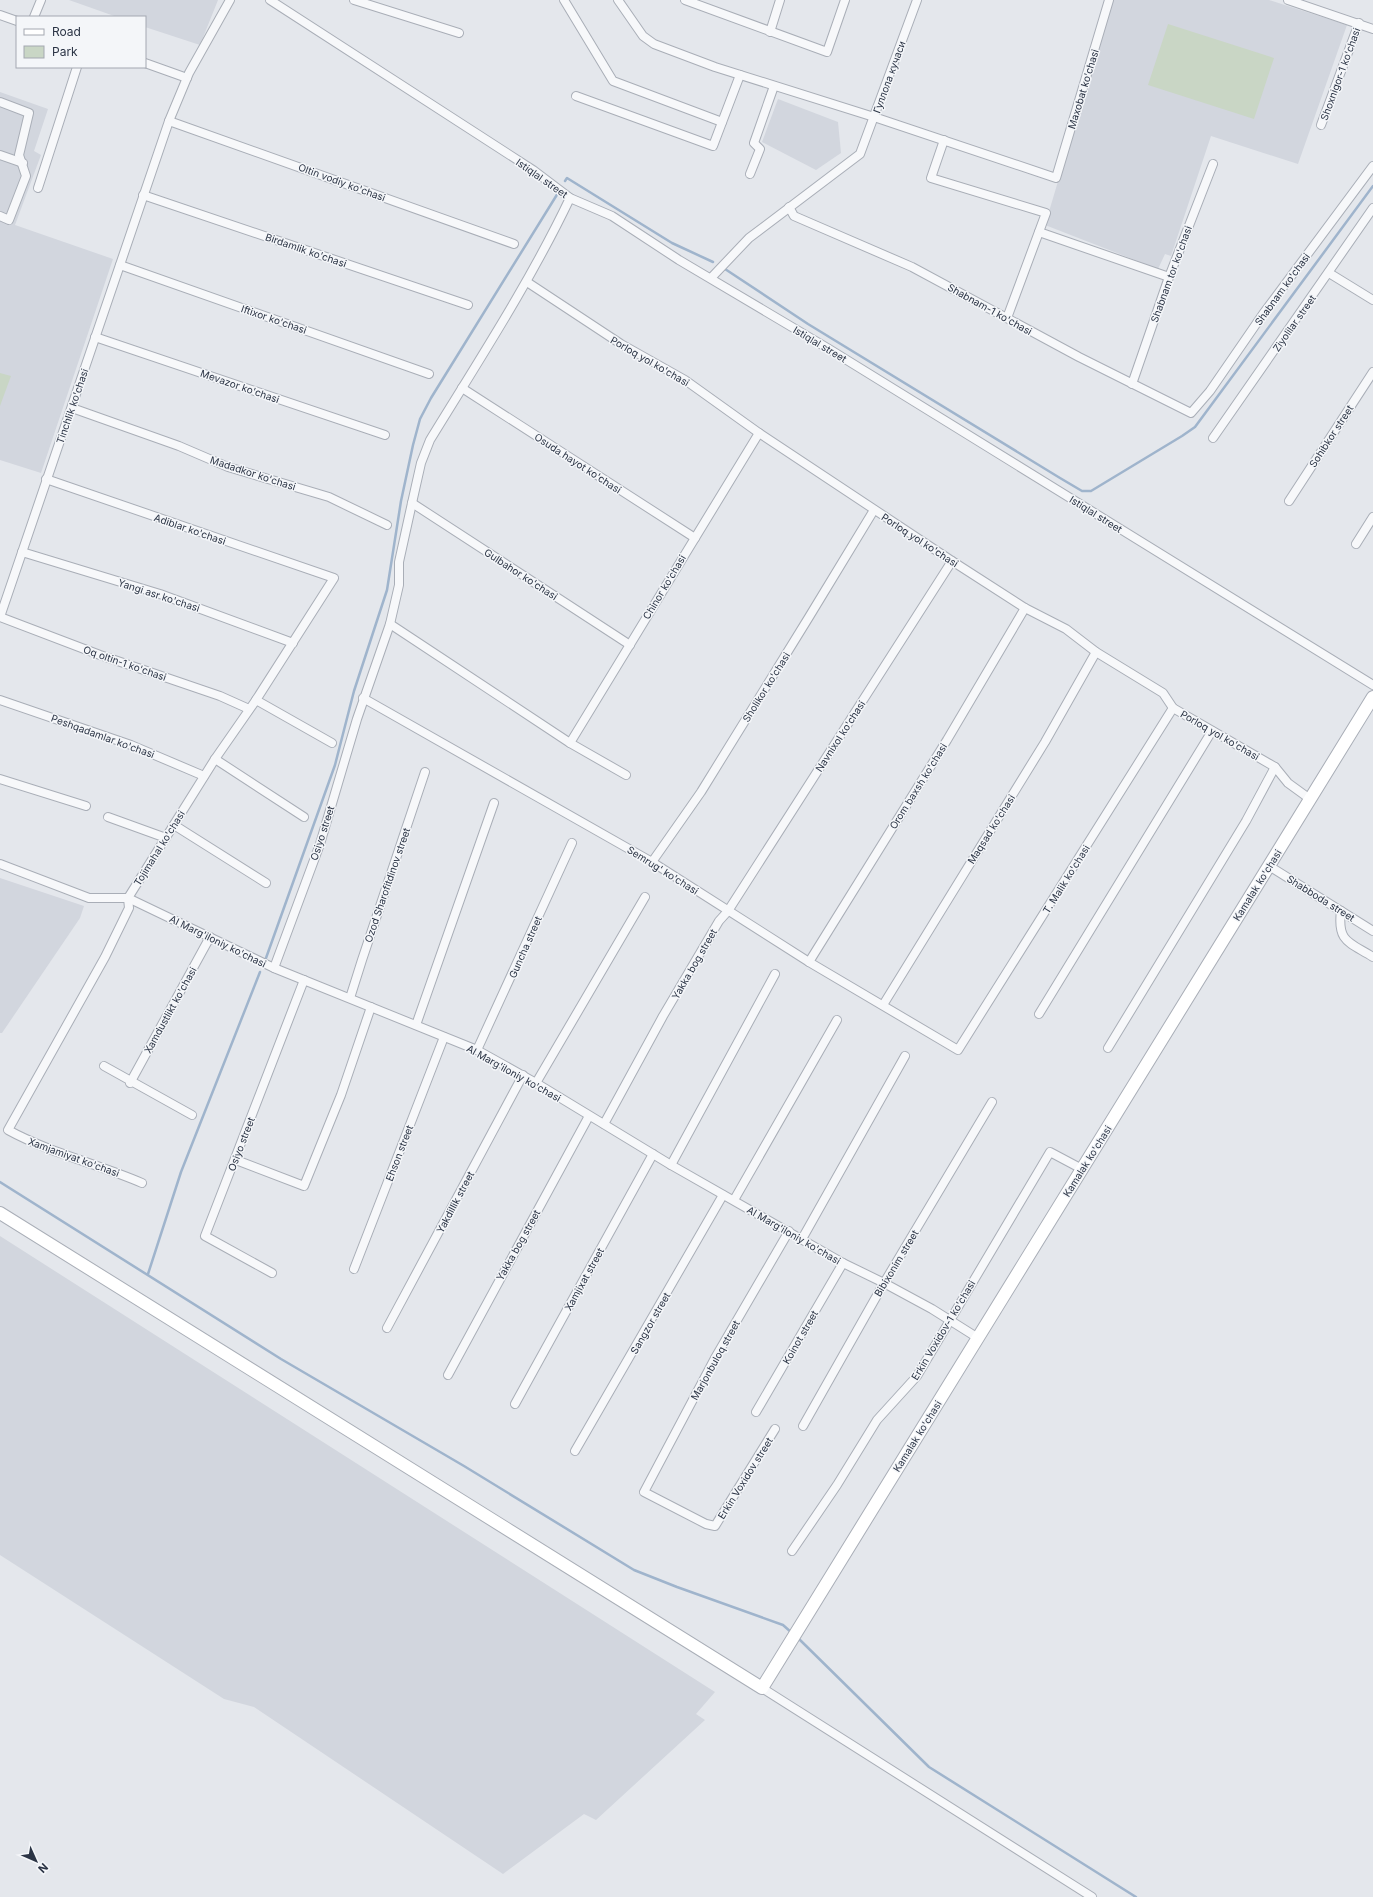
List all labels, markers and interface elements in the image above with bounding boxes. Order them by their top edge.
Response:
legend [16,16,146,68]
text: Road [52,24,81,39]
street label: Shoxnigor-1 ko'chasi [1318,26,1362,122]
street label: Гуллола кучаси [870,39,908,115]
text: Park [52,44,78,59]
street label: Maxobat ko'chasi [1065,48,1101,130]
street label: Istiqlal street [514,156,571,201]
street label: Oltin vodiy ko'chasi [297,161,387,203]
street label: Shabnam tor ko'chasi [1148,224,1194,324]
street label: Birdamlik ko'chasi [264,230,348,270]
street label: Shabnam ko'chasi [1252,251,1312,327]
street label: Shabnam-1 ko'chasi [946,281,1034,337]
street label: Ziyolilar street [1270,292,1318,354]
street label: Iftixor ko'chasi [240,302,308,336]
street label: Istiqlal street [791,323,849,365]
street label: Porloq yol ko'chasi [608,334,692,388]
street label: Tinchlik ko'chasi [54,367,90,445]
street label: Mevazor ko'chasi [199,367,281,405]
street label: Sohibkor street [1306,402,1356,469]
street label: Osuda hayot ko'chasi [532,430,624,496]
street label: Madadkor ko'chasi [209,454,297,492]
street label: Istiqlal street [1067,493,1125,535]
street label: Adiblar ko'chasi [153,511,227,547]
street label: Porloq yol ko'chasi [879,511,961,569]
street label: Gulbahor ko'chasi [482,546,560,602]
street label: Chinor ko'chasi [640,553,688,621]
street label: Yangi asr ko'chasi [117,576,201,614]
street label: Oq oltin-1 ko'chasi [82,643,168,683]
street label: Sholikor ko'chasi [740,650,792,724]
street label: Navnixol ko'chasi [813,698,867,774]
street label: Porloq yol ko'chasi [1178,708,1262,762]
street label: Peshqadamlar ko'chasi [50,712,156,760]
street label: Orom baxsh ko'chasi [887,741,949,831]
street label: Maqsad ko'chasi [965,792,1017,866]
street label: Osiyo street [308,804,337,862]
street label: Tojimahal ko'chasi [131,808,187,888]
street label: Ozod Sharofitdinov street [362,825,413,944]
street label: Semrug' ko'chasi [625,843,701,897]
street label: T. Malik ko'chasi [1040,843,1092,915]
street label: Kamalak ko'chasi [1230,847,1284,923]
street label: Shabboda street [1285,872,1358,924]
street label: Al Marg'iloniy ko'chasi [168,912,268,970]
street label: Guncha street [506,914,544,980]
street label: Yakka bog street [669,926,719,1001]
street label: Xamdustlikt ko'chasi [141,965,199,1055]
street label: Al Marg'iloniy ko'chasi [465,1042,563,1104]
street label: Osiyo street [225,1115,257,1173]
street label: Ehson street [383,1123,415,1183]
street label: Kamalak ko'chasi [1060,1123,1114,1199]
street label: Xamjamiyat ko'chasi [27,1135,121,1179]
street label: Yakdillik street [434,1168,477,1235]
street label: Al Marg'iloniy ko'chasi [745,1203,843,1267]
street label: Yakka bog street [494,1207,543,1283]
street label: Bibixonim street [871,1227,921,1299]
street label: Xamjixat street [562,1245,606,1312]
street label: Erkin Voxidov-1 ko'chasi [908,1278,978,1382]
street label: Sangzor street [628,1289,673,1356]
street label: Koinot street [780,1307,821,1366]
street label: Marjonbuloq street [688,1317,742,1402]
street label: Kamalak ko'chasi [890,1398,944,1474]
street label: Erkin Voxidov street [715,1434,775,1521]
north arrow [16,1841,56,1881]
text: N [35,1860,51,1876]

